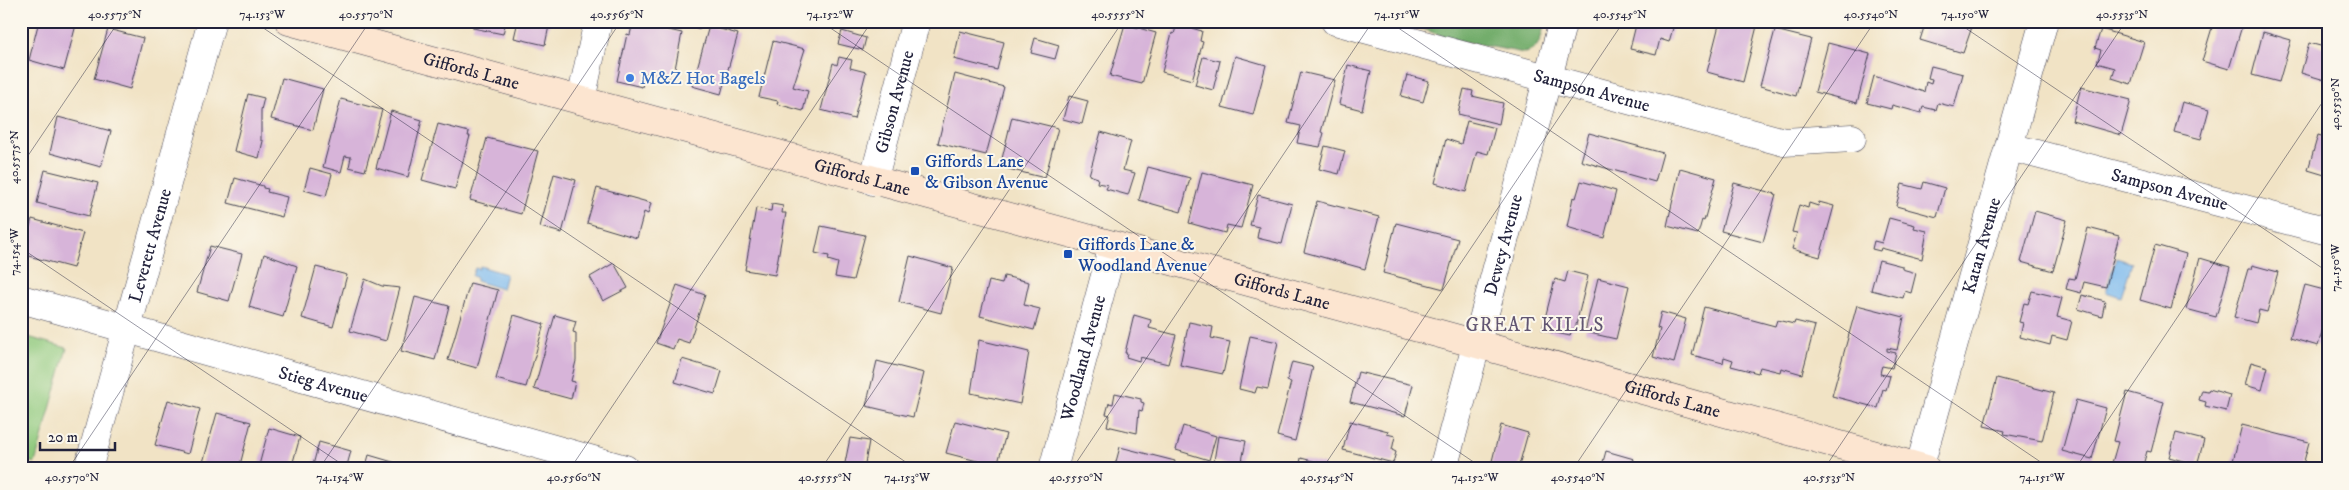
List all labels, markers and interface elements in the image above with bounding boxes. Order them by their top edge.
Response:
text: 40.5575°N [88,7,142,22]
text: 74.153°W [239,7,286,22]
text: 40.5570°N [339,7,393,22]
text: 40.5565°N [590,7,644,22]
text: 74.152°W [806,7,855,22]
text: 40.5555°N [1091,7,1145,22]
text: 74.151°W [1374,7,1421,22]
text: 40.5545°N [1593,7,1647,22]
text: 40.5540°N [1844,7,1898,22]
text: 74.150°W [1941,7,1990,22]
text: 40.5535°N [2096,7,2148,22]
street label: Giffords Lane [421,48,522,95]
street label: Gibson Avenue [871,48,920,156]
street label: Sampson Avenue [1531,65,1652,117]
place label: M&Z Hot Bagels [640,68,766,90]
marker: M&Z Hot Bagels [624,72,636,84]
text: 40.5530°N [2328,78,2343,130]
text: 40.5575°N [7,130,22,184]
place label: Giffords Lane & Gibson Avenue [925,151,1048,194]
street label: Giffords Lane [811,154,913,201]
street label: Sampson Avenue [2109,164,2230,216]
marker: Giffords Lane & Gibson Avenue [909,165,921,177]
street label: Leverett Avenue [125,186,177,305]
street label: Dewey Avenue [1480,192,1528,298]
street label: Katan Avenue [1958,195,2006,296]
text: 74.154°W [7,227,22,276]
place label: Giffords Lane & Woodland Avenue [1077,234,1207,277]
text: 74.150°W [2328,243,2343,292]
marker: Giffords Lane & Woodland Avenue [1062,248,1074,260]
street label: Giffords Lane [1231,268,1332,316]
street label: Woodland Avenue [1056,293,1111,424]
district label: GREAT KILLS [1466,314,1604,337]
street label: Stieg Avenue [276,362,370,408]
street label: Giffords Lane [1622,376,1723,423]
scale bar [40,420,115,452]
text: 20 m [48,428,78,447]
text: 40.5570°N [45,470,99,485]
text: 74.154°W [316,470,365,485]
text: 40.5560°N [547,470,601,485]
text: 40.5555°N [798,470,852,485]
text: 74.153°W [884,470,931,485]
text: 40.5550°N [1049,470,1103,485]
text: 40.5545°N [1300,470,1354,485]
text: 74.152°W [1451,470,1500,485]
text: 40.5540°N [1551,470,1605,485]
text: 40.5535°N [1803,470,1855,485]
text: 74.151°W [2019,470,2066,485]

